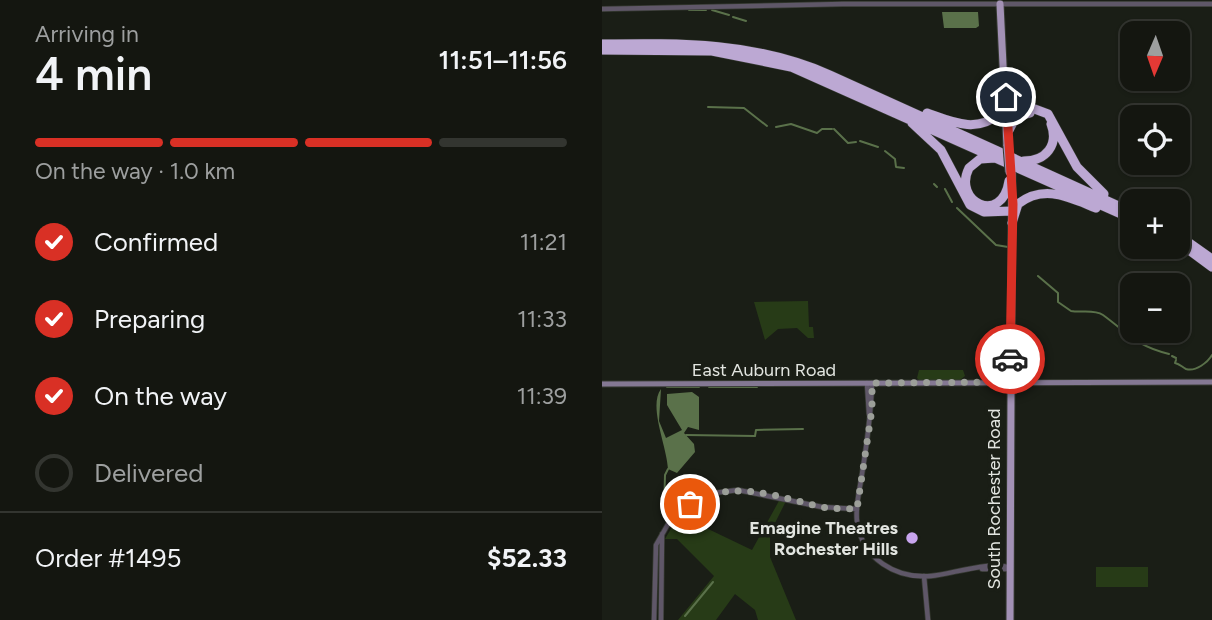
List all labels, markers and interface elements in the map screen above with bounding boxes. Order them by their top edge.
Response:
text: Arriving in [35,20,139,48]
north arrow [1120,21,1190,91]
map controls [1120,21,1190,343]
text: 11:51–11:56 [439,44,567,76]
text: 4 min [35,46,152,102]
pin [976,67,1036,127]
icon: home [987,78,1025,116]
button: locate [1120,105,1190,175]
text: On the way · 1.0 km [35,157,235,185]
button: + [1120,189,1190,259]
icon: check [35,223,73,261]
text: Confirmed [94,226,218,258]
text: 11:21 [520,228,567,256]
button: − [1120,273,1190,343]
icon: check [35,300,73,338]
text: Preparing [94,303,205,335]
text: 11:33 [517,305,567,333]
courier [975,324,1045,394]
icon: car [991,340,1029,378]
street label: East Auburn Road [692,359,836,381]
icon: check [35,377,73,415]
text: On the way [94,380,227,412]
text: 11:39 [517,382,567,410]
street label: South Rochester Road [983,408,1005,590]
text: Delivered [94,457,203,489]
pin [660,474,720,534]
icon: bag [671,485,709,523]
place label: Emagine Theatres Rochester Hills [749,517,899,560]
marker: Emagine Theatres Rochester Hills [904,530,920,546]
text: Order #1495 [35,542,182,574]
text: $52.33 [487,542,567,574]

